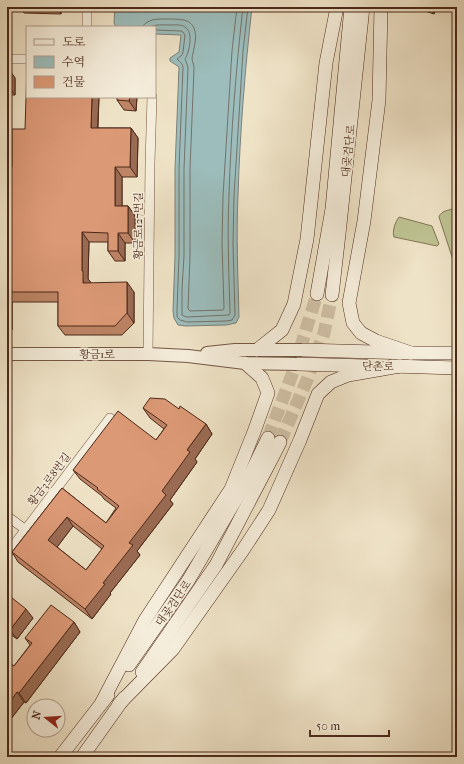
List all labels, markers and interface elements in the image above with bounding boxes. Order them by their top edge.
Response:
legend [26,26,156,98]
text: 도로 [62,35,86,49]
text: 수역 [62,55,85,69]
text: 건물 [62,75,86,89]
street label: 대곶검단로 [339,124,358,178]
street label: 황금로127번길 [132,192,145,260]
street label: 황금1로 [79,348,115,361]
street label: 단촌로 [362,360,394,373]
street label: 황금3로8번길 [25,450,74,508]
street label: 대곶검단로 [153,577,194,629]
north arrow [26,698,66,738]
text: N [29,709,45,721]
scale bar [310,712,389,738]
text: 50 m [316,719,340,733]

